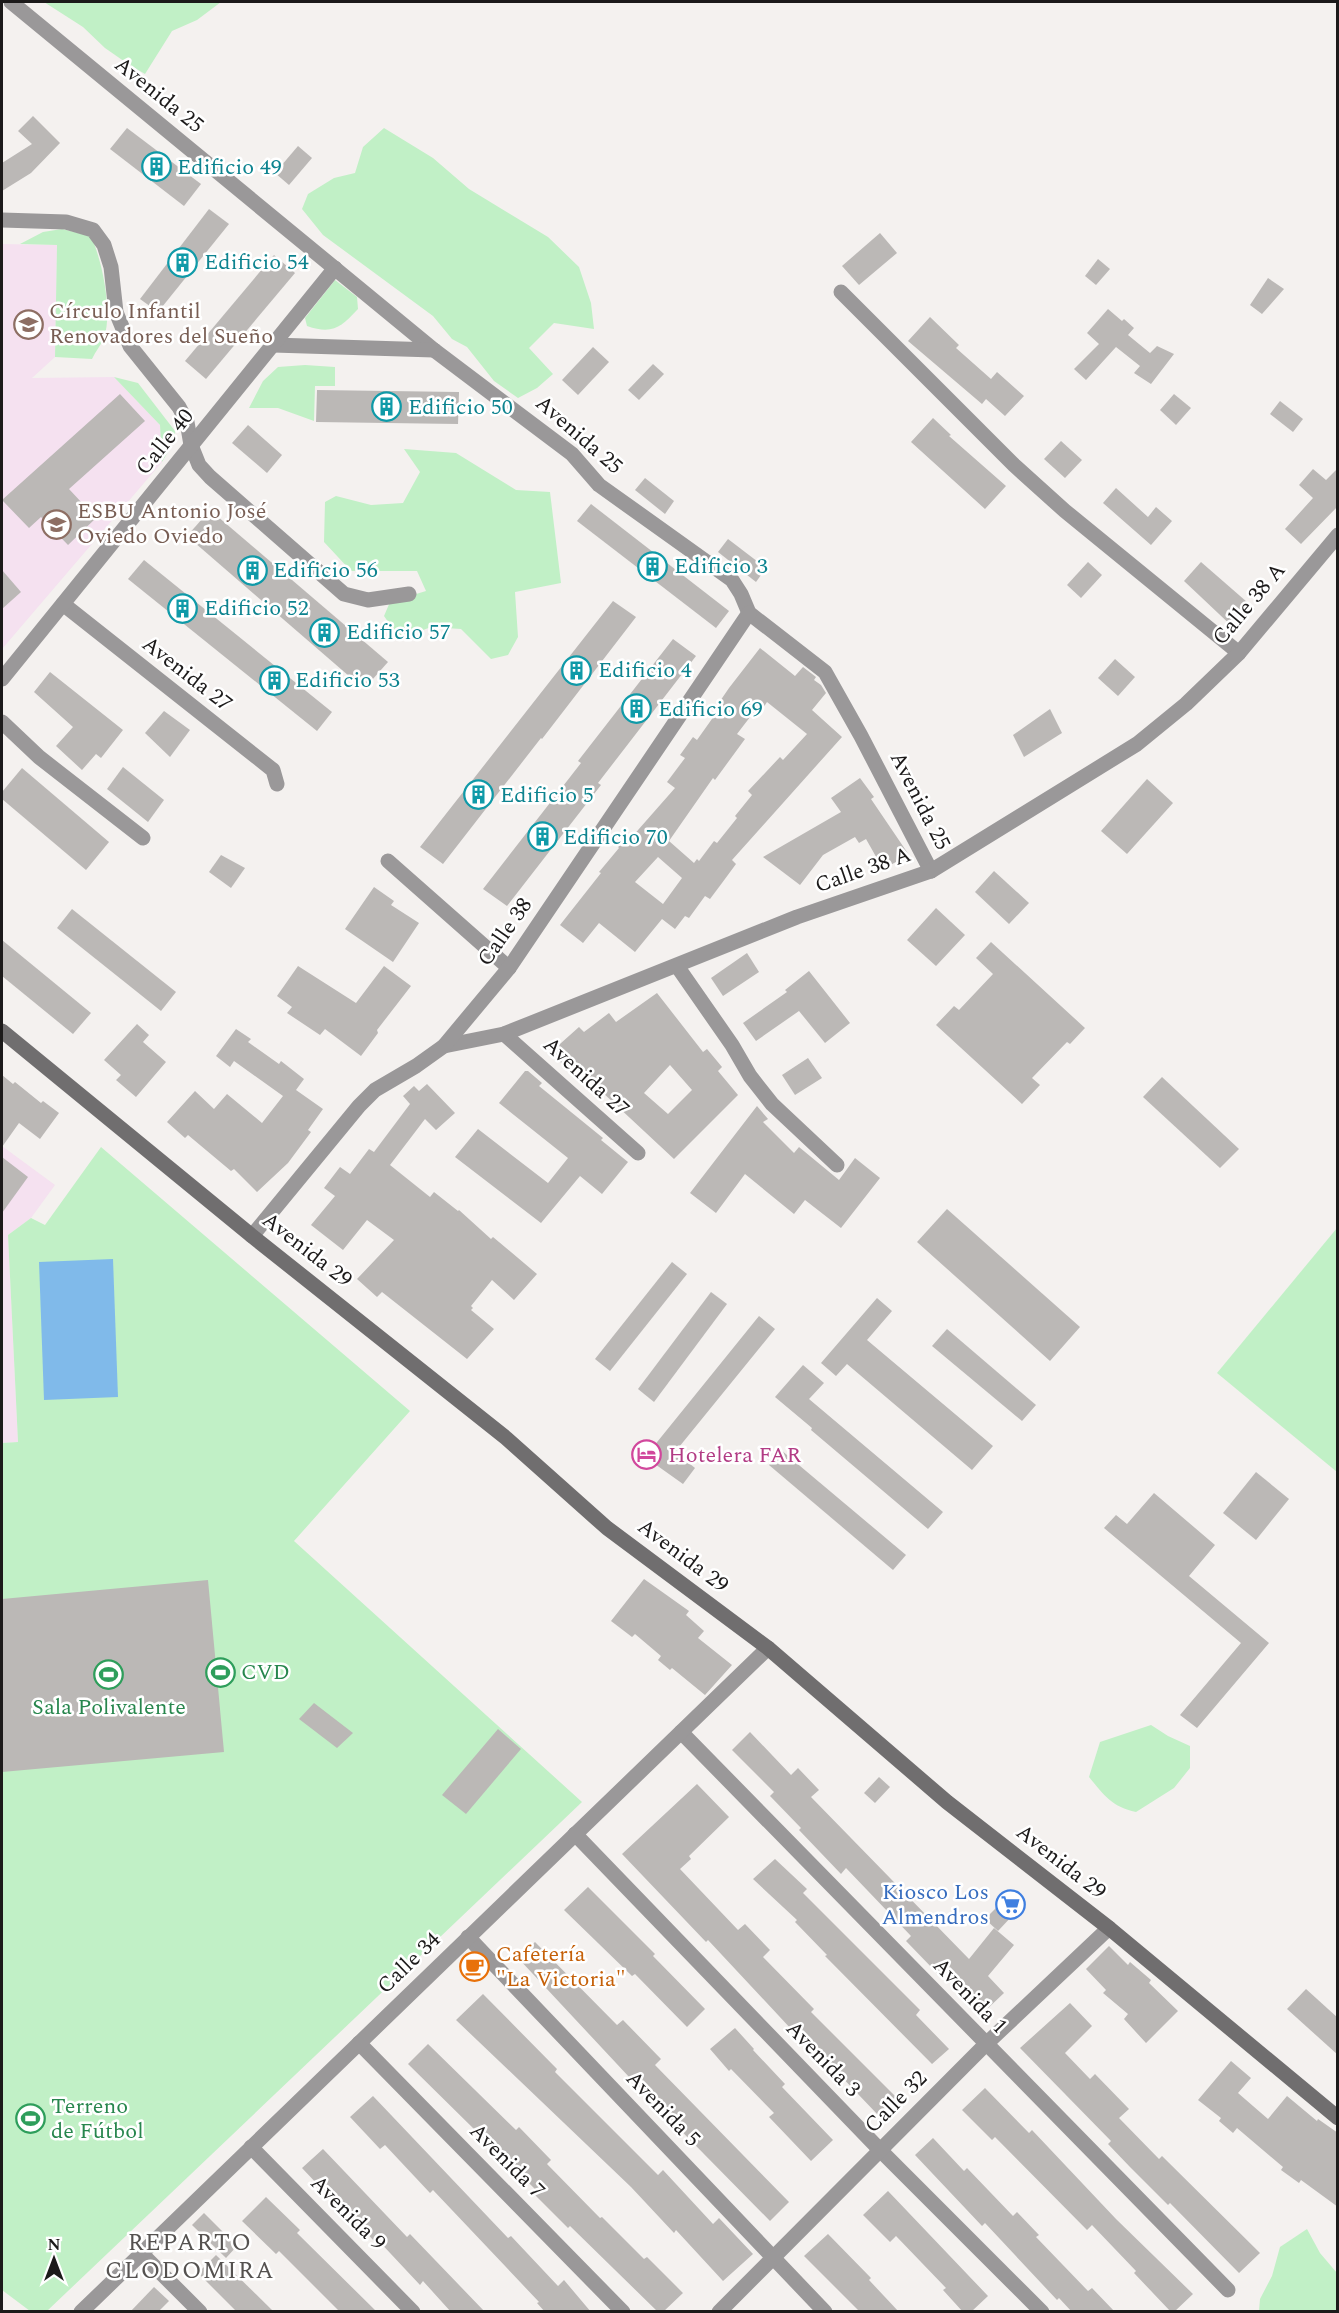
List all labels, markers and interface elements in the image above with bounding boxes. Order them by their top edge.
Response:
street label: Avenida 25 [107,49,211,141]
building icon: Edificio 49 [140,151,172,183]
place label: Edificio 49 [177,151,282,184]
building icon: Edificio 54 [167,246,199,278]
place label: Edificio 54 [204,246,309,279]
place label: Círculo Infantil Renovadores del Sueño [49,295,273,353]
school or university icon: Círculo Infantil Renovadores del Sueño [12,308,44,340]
street label: Avenida 25 [528,387,630,483]
building icon: Edificio 50 [371,391,403,423]
place label: Edificio 50 [408,391,513,424]
street label: Calle 40 [128,401,202,483]
place label: ESBU Antonio José Oviedo Oviedo [77,495,266,553]
school or university icon: ESBU Antonio José Oviedo Oviedo [40,508,72,540]
building icon: Edificio 3 [637,550,669,582]
place label: Edificio 3 [674,550,768,583]
building icon: Edificio 56 [236,554,268,586]
place label: Edificio 56 [273,554,378,587]
street label: Calle 38 A [1204,555,1294,653]
building icon: Edificio 52 [167,592,199,624]
place label: Edificio 52 [204,592,309,625]
building icon: Edificio 57 [309,616,341,648]
place label: Edificio 57 [346,616,451,649]
street label: Avenida 27 [135,628,239,720]
building icon: Edificio 4 [561,654,593,686]
place label: Edificio 4 [598,654,692,687]
building icon: Edificio 53 [258,664,290,696]
place label: Edificio 53 [295,664,400,697]
building icon: Edificio 69 [621,693,653,725]
place label: Edificio 69 [658,693,763,726]
street label: Avenida 25 [881,746,959,856]
building icon: Edificio 5 [463,779,495,811]
place label: Edificio 5 [500,779,594,812]
building icon: Edificio 70 [526,821,558,853]
place label: Edificio 70 [563,821,668,854]
street label: Calle 38 A [810,838,916,902]
street label: Calle 38 [469,891,541,973]
street label: Avenida 27 [535,1029,637,1125]
street label: Avenida 29 [255,1204,359,1296]
hotel icon: Hotelera FAR [631,1439,663,1471]
place label: Hotelera FAR [668,1439,801,1472]
street label: Avenida 29 [630,1511,736,1601]
sports icon: CVD [204,1656,236,1688]
place label: CVD [241,1656,290,1689]
sports icon: Sala Polivalente [93,1659,125,1691]
place label: Sala Polivalente [32,1691,186,1724]
street label: Avenida 29 [1009,1816,1113,1908]
place label: Kiosco Los Almendros [881,1876,989,1934]
supermarket icon: Kiosco Los Almendros [994,1889,1026,1921]
street label: Calle 34 [370,1924,448,2002]
place label: Cafetería "La Victoria" [496,1938,626,1996]
street label: Avenida 1 [925,1950,1015,2042]
cafe icon: Cafetería "La Victoria" [459,1951,491,1983]
street label: Avenida 3 [778,2013,868,2105]
street label: Avenida 5 [618,2063,708,2155]
street label: Calle 32 [857,2063,935,2141]
place label: Terreno de Fútbol [51,2090,144,2148]
sports icon: Terreno de Fútbol [14,2103,46,2135]
street label: Avenida 7 [461,2115,553,2207]
street label: Avenida 9 [302,2167,394,2259]
district label: REPARTO CLODOMIRA [105,2225,275,2289]
north arrow [24,2229,84,2289]
text: N [47,2233,61,2257]

